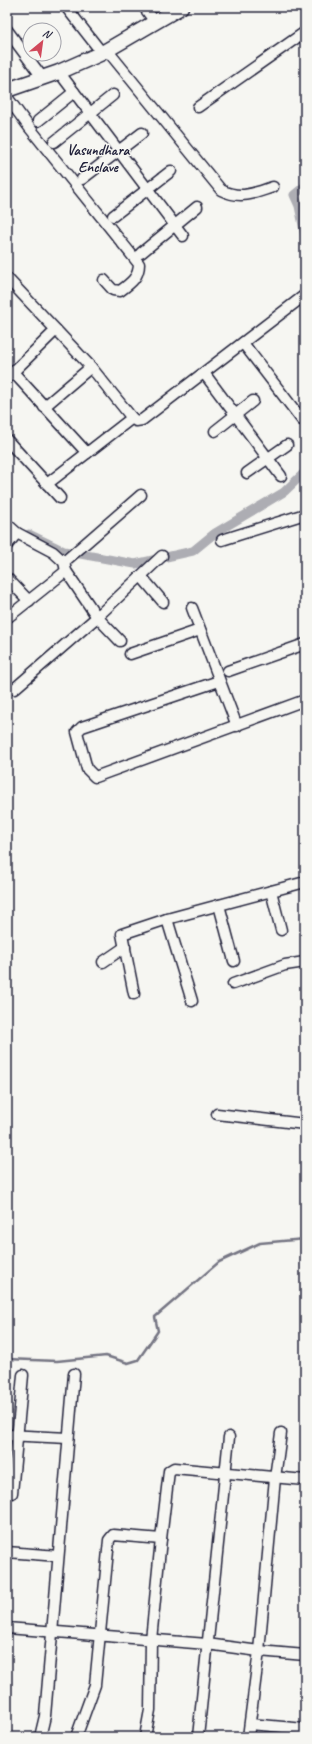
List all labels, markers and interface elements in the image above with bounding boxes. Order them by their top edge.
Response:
north arrow [22,22,62,62]
text: N [40,25,55,42]
district label: Vasundhara Enclave [67,141,131,177]

